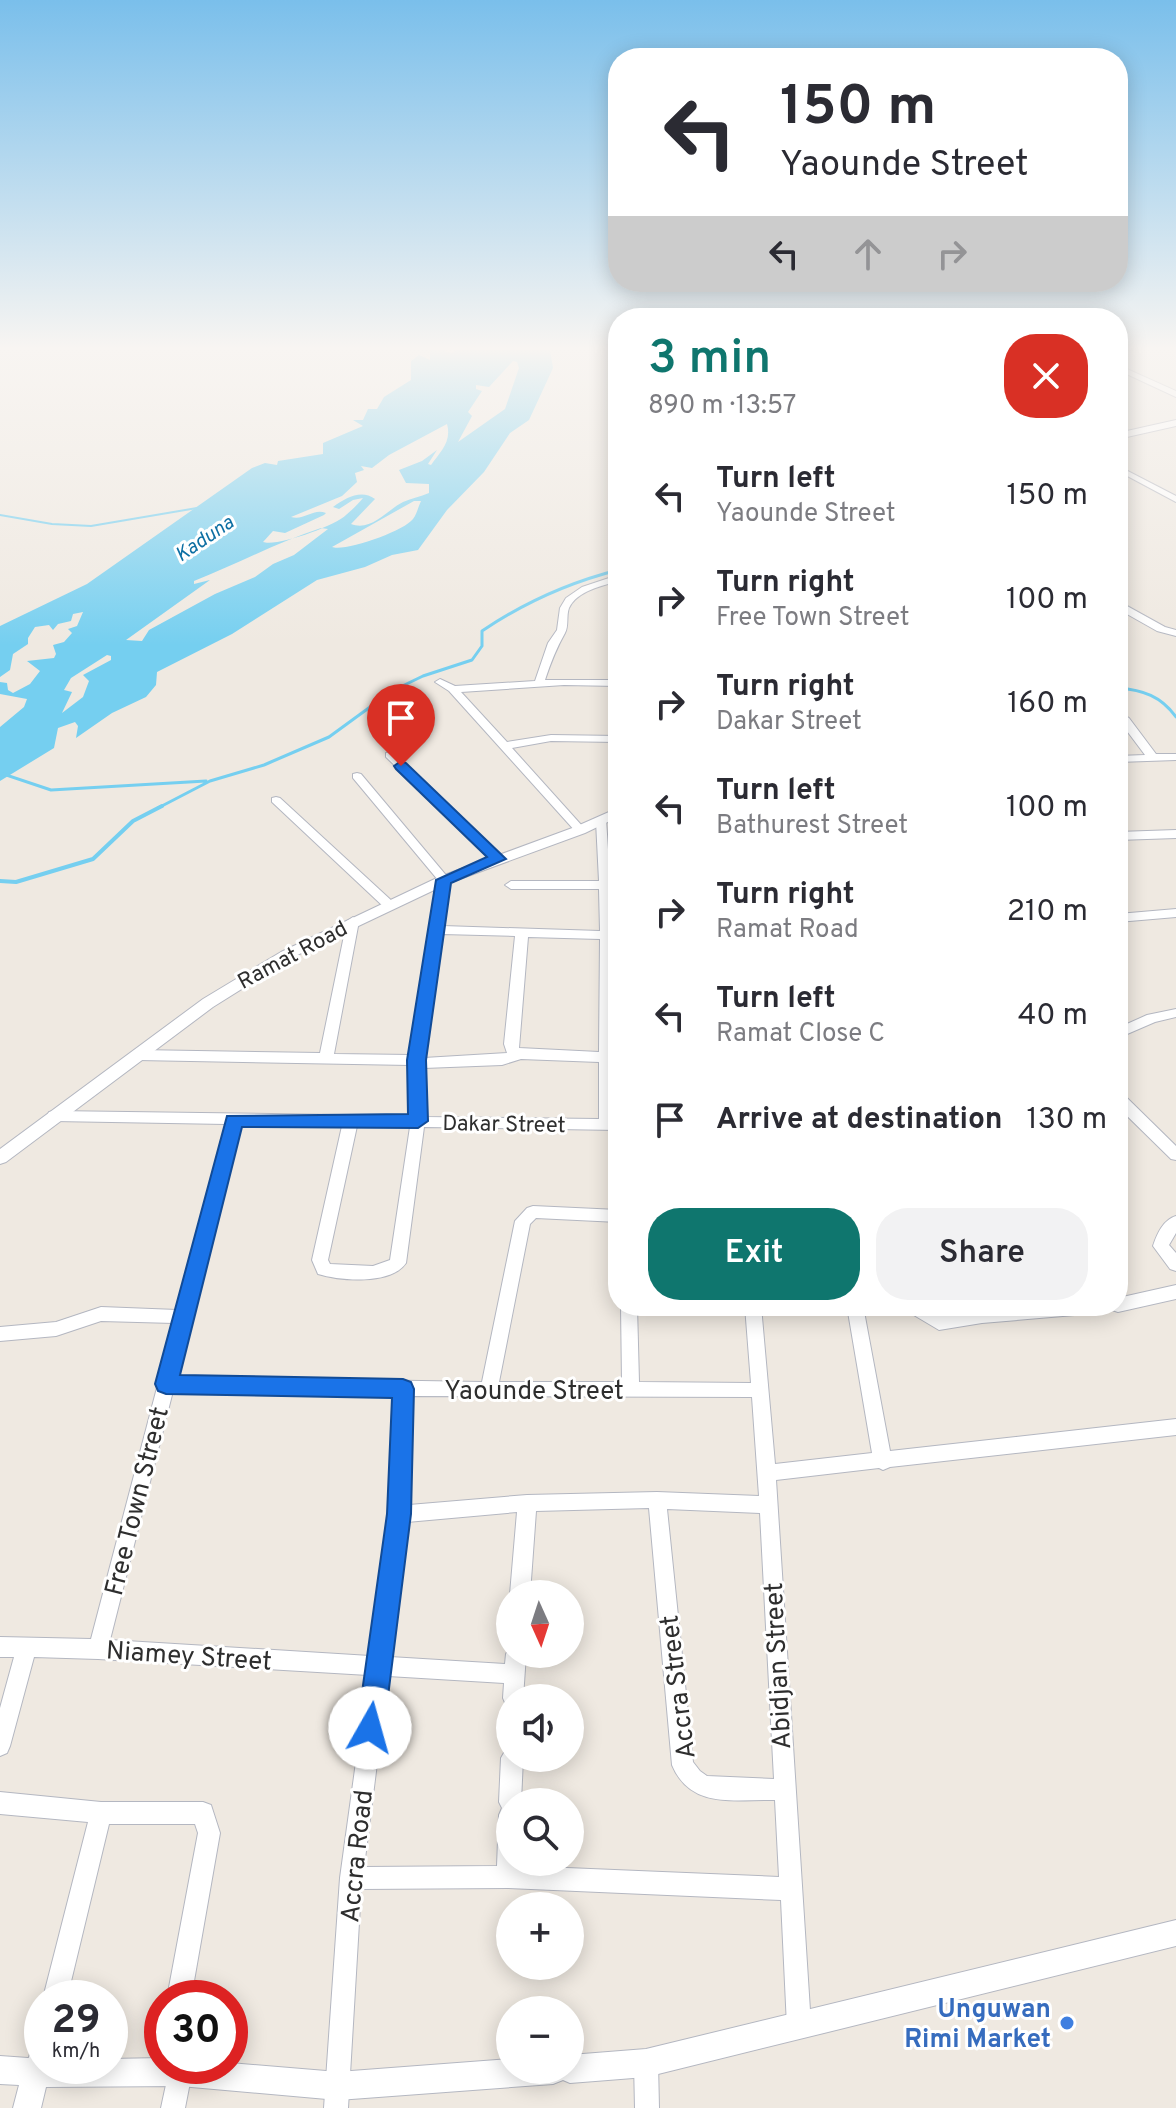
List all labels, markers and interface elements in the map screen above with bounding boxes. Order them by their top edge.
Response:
text: 150 m [780,74,936,144]
icon: left [648,80,752,184]
text: Yaounde Street [780,143,1029,189]
icon: left [762,232,806,276]
icon: ahead [846,232,890,276]
icon: right [930,232,974,276]
text: 3 min [648,330,771,390]
button: close [1004,334,1088,418]
text: 890 m · 13:57 [648,390,796,423]
text: Turn left [716,461,836,498]
icon: left [648,474,692,518]
text: 150 m [1007,478,1088,515]
text: Yaounde Street [716,498,896,531]
water label: Kaduna [171,510,240,569]
text: Turn right [716,565,854,602]
icon: right [648,578,692,622]
text: 100 m [1006,582,1088,619]
text: Free Town Street [716,602,910,635]
text: Turn right [716,669,854,706]
icon: right [648,682,692,726]
pin [367,684,435,766]
text: 160 m [1007,686,1088,723]
icon: arrive [379,696,423,740]
text: Dakar Street [716,706,862,739]
text: Turn left [716,773,836,810]
icon: left [648,786,692,830]
text: 100 m [1006,790,1088,827]
text: Bathurest Street [716,810,908,843]
text: Turn right [716,877,854,914]
icon: right [648,890,692,934]
text: 210 m [1007,894,1088,931]
text: Ramat Road [716,914,859,947]
street label: Ramat Road [234,916,353,996]
text: Turn left [716,981,836,1018]
icon: left [648,994,692,1038]
text: 40 m [1018,998,1088,1035]
text: Ramat Close C [716,1018,885,1051]
icon: arrive [648,1098,692,1142]
text: Arrive at destination [716,1102,1002,1139]
text: 130 m [1026,1102,1107,1139]
street label: Dakar Street [442,1111,566,1140]
button: Exit [648,1208,860,1300]
button: Share [876,1208,1088,1300]
street label: Yaounde Street [444,1376,624,1409]
street label: Free Town Street [99,1404,178,1600]
north arrow [496,1580,584,1668]
map controls [496,1580,584,2084]
street label: Abidjan Street [759,1582,800,1750]
street label: Accra Street [654,1613,705,1760]
street label: Niamey Street [105,1635,273,1680]
button: sound [496,1684,584,1772]
position arrow [328,1686,412,1770]
street label: Accra Road [335,1788,382,1924]
button: search [496,1788,584,1876]
button: + [496,1892,584,1980]
speed limit sign: 30 [144,1980,248,2084]
place label: Unguwan Rimi Market [904,1994,1051,2057]
button: − [496,1996,584,2084]
text: 29 [51,1997,101,2047]
marker: Unguwan Rimi Market [1058,2014,1076,2032]
text: km/h [52,2039,100,2065]

